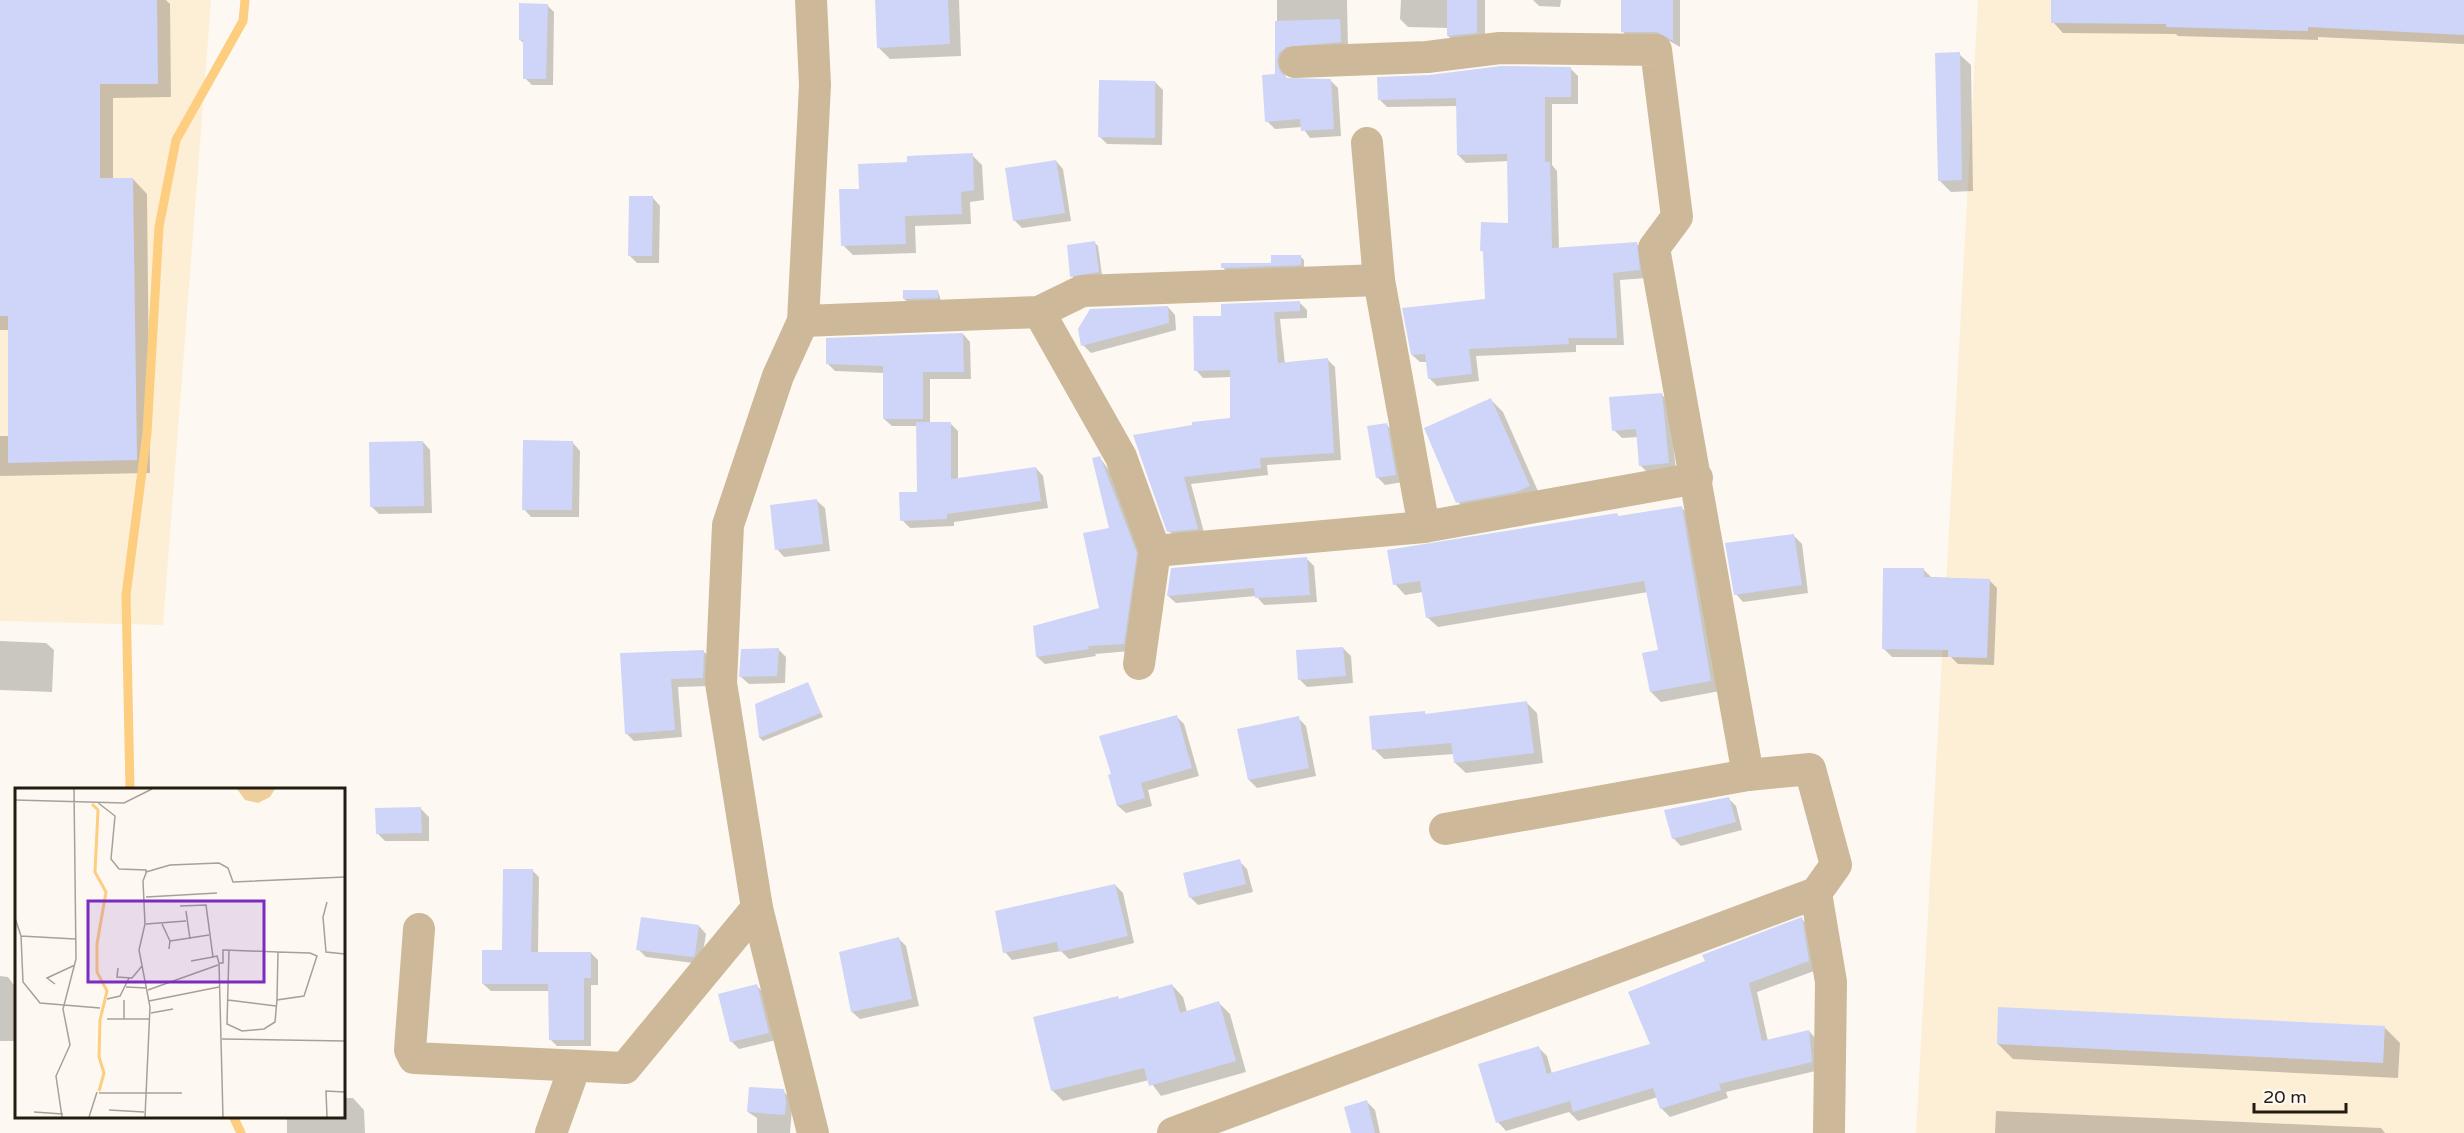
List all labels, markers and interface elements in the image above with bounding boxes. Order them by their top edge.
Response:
inset map [15,788,345,1118]
scale bar [2254,1076,2346,1114]
text: 20 m [2263,1086,2307,1108]

